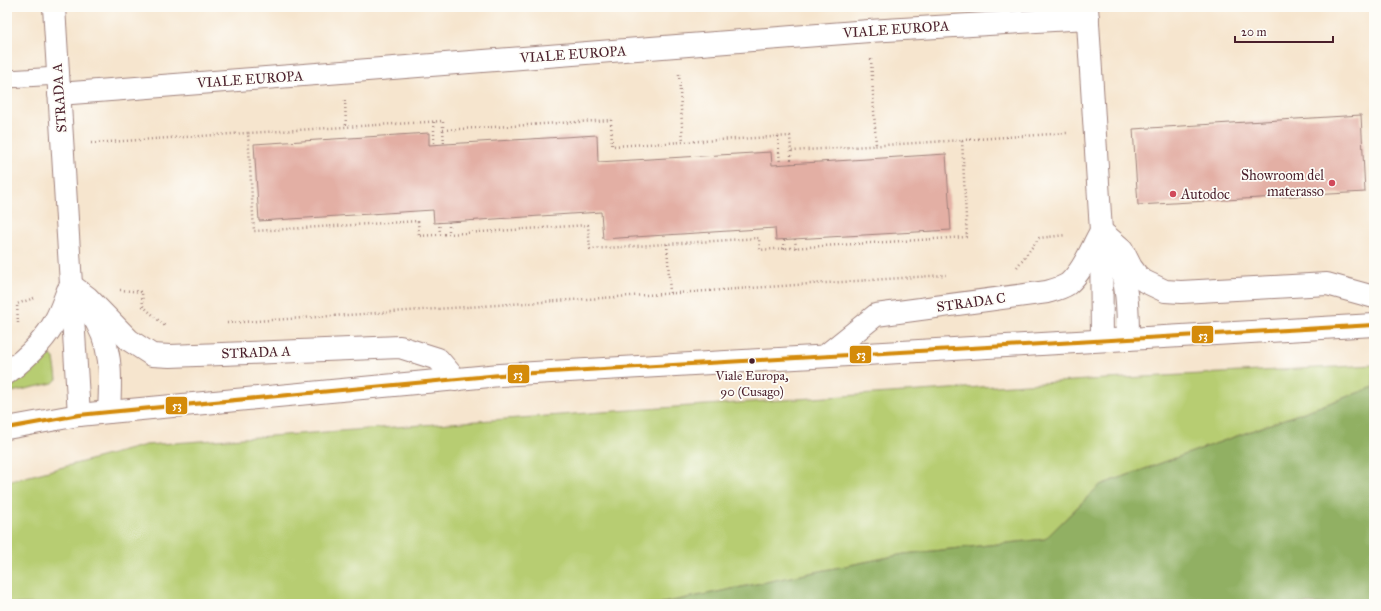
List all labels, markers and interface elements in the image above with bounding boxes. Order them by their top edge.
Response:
street label: VIALE EUROPA [841,17,950,42]
scale bar [1235,18,1333,44]
text: 20 m [1241,25,1267,39]
street label: VIALE EUROPA [518,42,627,67]
street label: STRADA A [49,62,70,133]
street label: VIALE EUROPA [195,67,304,92]
place label: Showroom del materasso [1241,167,1324,200]
marker: Showroom del materasso [1327,178,1337,188]
place label: Autodoc [1180,186,1230,203]
marker: Autodoc [1168,189,1178,199]
street label: STRADA C [935,289,1007,316]
line badge: 53 [1191,325,1214,344]
text: 53 [1198,329,1208,343]
street label: STRADA A [221,343,292,362]
line badge: 53 [849,345,872,364]
text: 53 [856,348,866,362]
marker: Viale Europa, 90 (Cusago) [747,356,757,366]
line badge: 53 [507,364,530,384]
text: 53 [513,368,523,382]
place label: Viale Europa, 90 (Cusago) [714,368,789,400]
line badge: 53 [165,396,188,415]
text: 53 [172,399,182,413]

